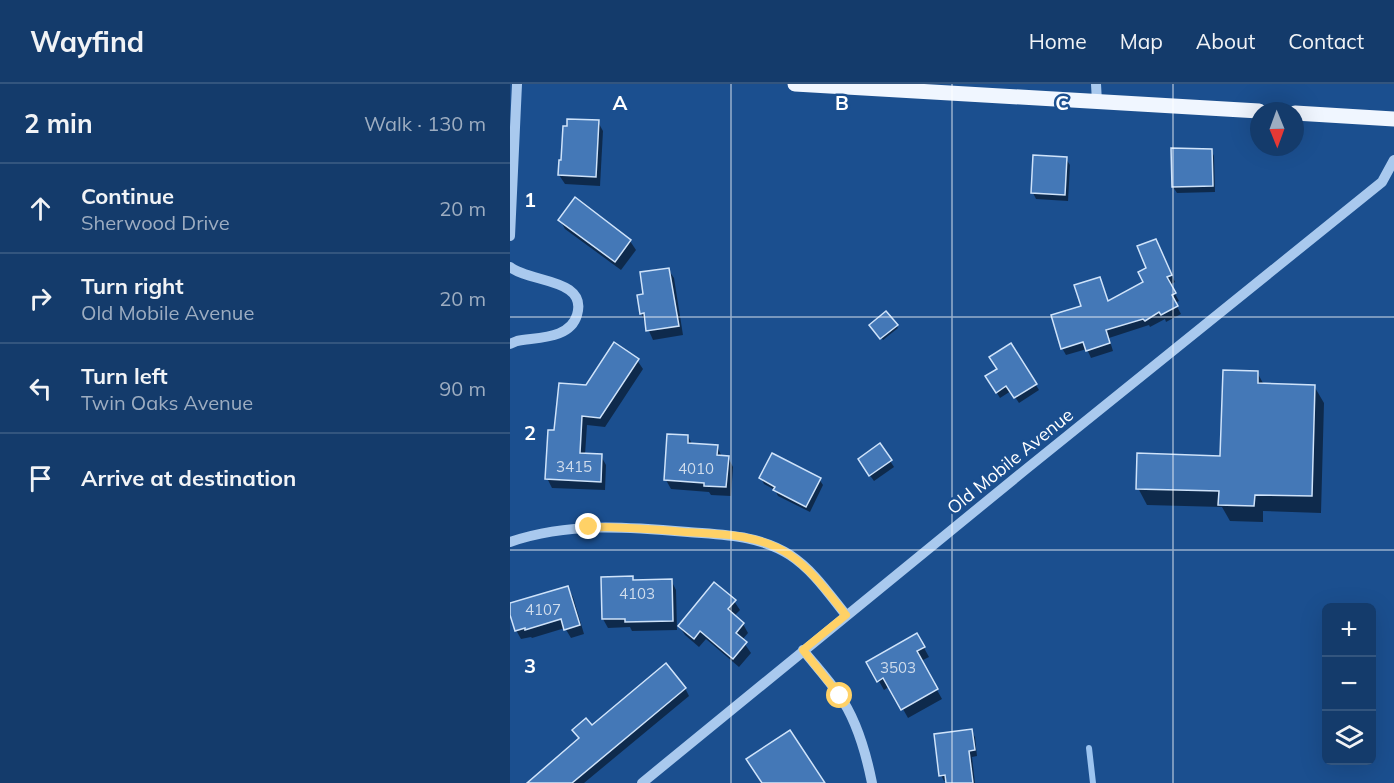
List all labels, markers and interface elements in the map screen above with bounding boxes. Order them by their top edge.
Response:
text: Wayfind [30,24,144,59]
text: Home [1029,28,1087,54]
text: Map [1120,28,1163,54]
text: About [1196,28,1255,54]
text: Contact [1288,28,1364,54]
text: A [613,90,628,115]
text: B [835,90,849,115]
text: C [1055,90,1069,115]
north arrow [1250,102,1304,156]
text: 2 min [24,107,93,140]
text: Walk · 130 m [364,111,486,136]
text: Continue [81,182,174,210]
text: 1 [524,187,536,212]
icon: ahead [24,192,57,225]
text: 20 m [439,196,486,221]
text: Sherwood Drive [81,210,230,235]
text: Turn right [81,272,184,300]
icon: right [24,282,57,315]
text: 20 m [439,286,486,311]
text: Old Mobile Avenue [81,300,254,325]
text: Turn left [81,362,168,390]
icon: left [24,372,57,405]
text: 90 m [439,376,486,401]
text: Twin Oaks Avenue [81,390,253,415]
street label: Old Mobile Avenue [942,403,1078,519]
text: 2 [524,420,536,445]
house number: 3415 [556,457,592,476]
house number: 4010 [678,459,714,478]
icon: arrive [24,462,57,495]
text: Arrive at destination [81,464,296,492]
route end [575,513,601,539]
house number: 4103 [619,584,655,603]
house number: 4107 [525,600,561,619]
map controls [1322,603,1376,765]
button: + [1322,603,1376,657]
text: 3 [524,653,536,678]
button: − [1322,657,1376,711]
house number: 3503 [880,658,916,677]
route start [826,682,852,708]
button: layers [1322,711,1376,765]

